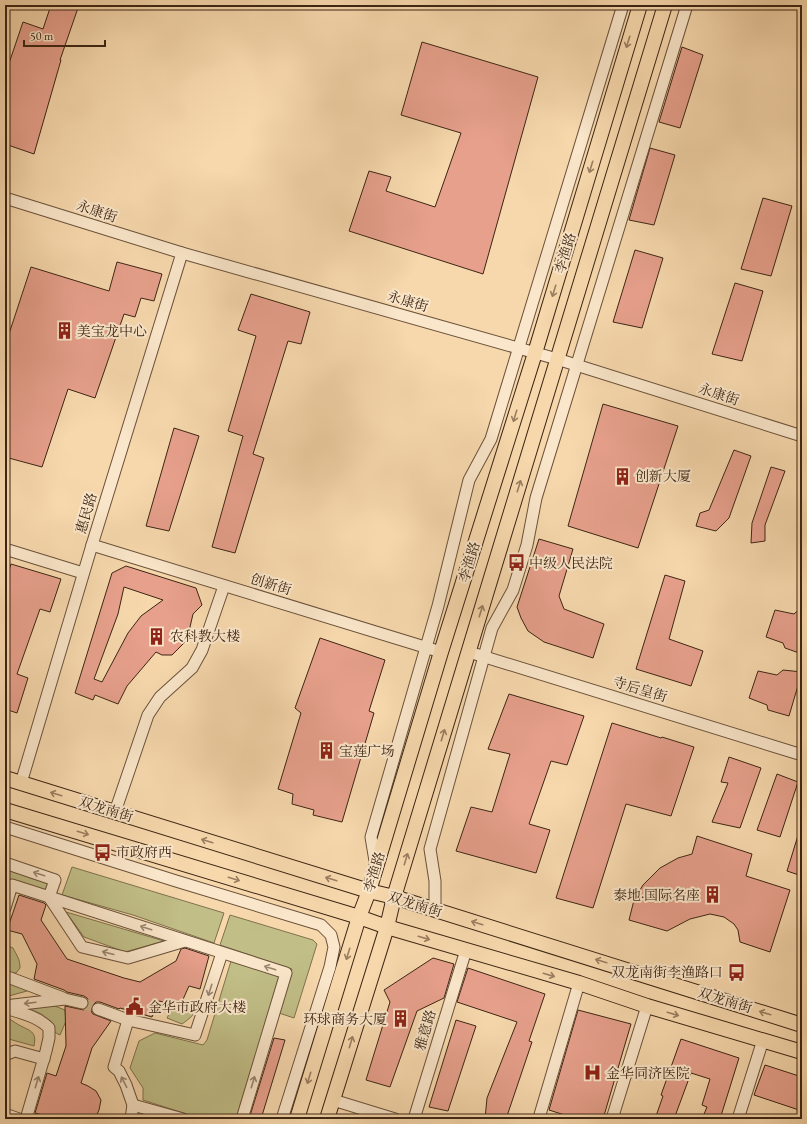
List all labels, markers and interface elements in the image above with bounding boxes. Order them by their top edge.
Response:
scale bar [24,22,105,48]
text: 50 m [30,28,54,44]
one-way arrow [624,36,631,49]
one-way arrow [587,160,594,173]
street label: 永康街 [74,196,120,226]
street label: 李渔路 [550,230,580,276]
one-way arrow [550,285,557,298]
street label: 永康街 [385,287,431,315]
building icon: 美宝龙中心 [54,321,74,341]
place label: 美宝龙中心 [77,322,147,340]
street label: 永康街 [696,379,742,409]
one-way arrow [511,409,519,421]
building icon: 创新大厦 [612,466,632,486]
place label: 创新大厦 [635,467,691,485]
one-way arrow [516,480,523,493]
street label: 惠民路 [71,490,101,536]
street label: 李渔路 [454,539,484,585]
bus stop icon: 中级人民法院 [506,553,526,573]
place label: 中级人民法院 [529,554,613,572]
street label: 创新街 [248,569,294,599]
one-way arrow [478,604,485,617]
building icon: 农科教大楼 [147,626,167,646]
place label: 农科教大楼 [170,627,240,645]
street label: 寺后皇街 [611,672,669,706]
one-way arrow [440,729,447,742]
building icon: 宝莲广场 [316,741,336,761]
place label: 宝莲广场 [339,742,395,760]
one-way arrow [50,790,63,797]
street label: 双龙南街 [77,792,135,826]
one-way arrow [76,830,89,837]
one-way arrow [202,836,214,844]
bus stop icon: 市政府西 [93,842,113,862]
place label: 市政府西 [116,843,172,861]
street label: 李渔路 [359,849,389,895]
one-way arrow [403,853,410,866]
one-way arrow [33,870,45,878]
one-way arrow [325,875,338,882]
one-way arrow [227,876,240,883]
building icon: 泰地·国际名座 [703,885,723,905]
place label: 泰地·国际名座 [613,886,700,904]
street label: 双龙南街 [386,887,444,921]
one-way arrow [471,918,483,926]
one-way arrow [140,924,153,931]
one-way arrow [417,935,430,942]
one-way arrow [344,947,351,960]
one-way arrow [101,949,114,956]
one-way arrow [595,957,607,965]
bus stop icon: 双龙南街李渔路口 [726,962,746,982]
place label: 双龙南街李渔路口 [611,963,723,981]
one-way arrow [264,964,277,971]
one-way arrow [542,972,555,979]
one-way arrow [206,983,213,996]
street label: 双龙南街 [696,983,754,1017]
public building icon: 金华市政府大楼 [125,997,145,1017]
place label: 金华市政府大楼 [148,998,246,1016]
one-way arrow [24,999,37,1007]
street label: 雅意路 [410,1007,440,1053]
building icon: 环球商务大厦 [390,1009,410,1029]
one-way arrow [758,1009,771,1016]
place label: 环球商务大厦 [303,1010,387,1028]
one-way arrow [666,1011,679,1018]
one-way arrow [348,1035,355,1048]
hospital icon: 金华同济医院 [583,1063,603,1083]
place label: 金华同济医院 [606,1064,690,1082]
one-way arrow [305,1072,313,1084]
one-way arrow [34,1075,41,1088]
one-way arrow [250,1075,257,1088]
one-way arrow [120,1076,128,1088]

